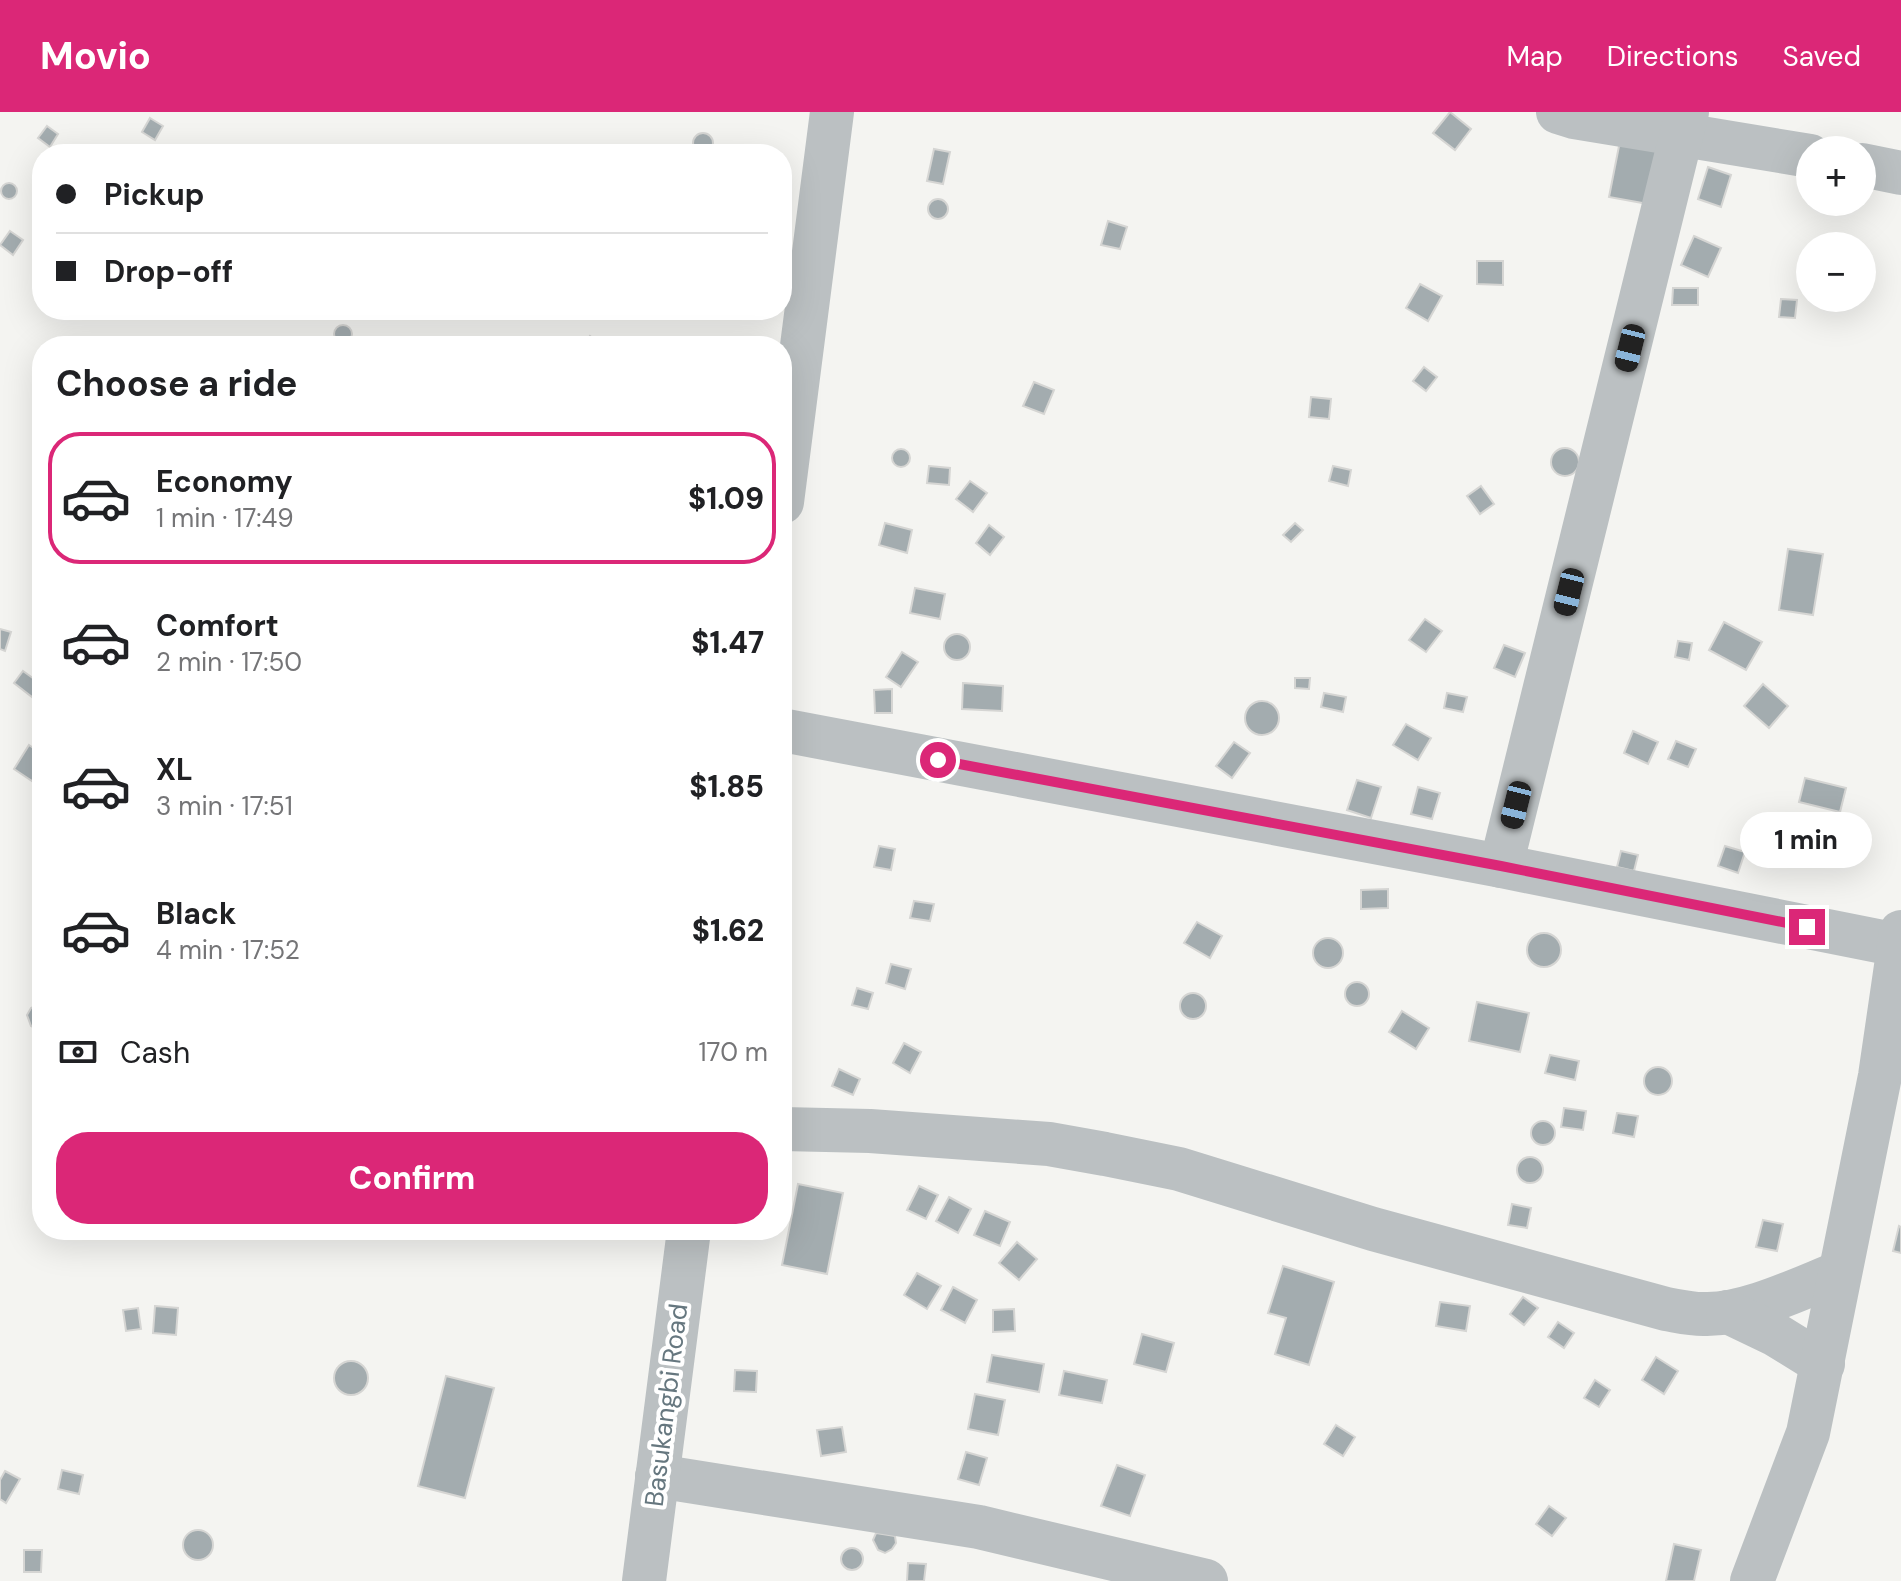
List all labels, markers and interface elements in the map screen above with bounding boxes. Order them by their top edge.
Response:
text: Movio [40,31,151,81]
text: Map [1506,38,1563,75]
text: Directions [1607,38,1739,75]
text: Saved [1783,38,1861,75]
map controls [1796,136,1876,312]
button: + [1796,136,1876,216]
text: Pickup [104,175,204,214]
button: − [1796,232,1876,312]
text: Drop-off [104,252,233,291]
car [1613,322,1647,374]
text: Choose a ride [56,360,297,407]
icon: car [60,462,132,534]
text: Economy [156,462,293,501]
text: $1.09 [688,479,764,518]
text: 1 min · 17:49 [156,501,294,535]
car [1552,566,1586,618]
icon: car [60,606,132,678]
text: Comfort [156,606,279,645]
text: $1.47 [691,623,764,662]
text: 2 min · 17:50 [156,645,302,679]
route start [920,742,956,778]
icon: car [60,750,132,822]
text: XL [156,750,193,789]
text: $1.85 [689,767,764,806]
car [1499,779,1533,831]
text: 3 min · 17:51 [156,789,293,823]
callout: 1 min [1741,811,1873,867]
text: 1 min [1774,823,1838,857]
icon: car [60,894,132,966]
text: Black [156,894,236,933]
route end [1789,909,1825,945]
text: $1.62 [692,911,764,950]
text: 4 min · 17:52 [156,933,300,967]
icon: cash [56,1030,100,1074]
text: Cash [120,1033,190,1072]
text: 170 m [699,1035,768,1069]
button: Confirm [56,1132,768,1224]
street label: Basukangbi Road [637,1302,695,1508]

